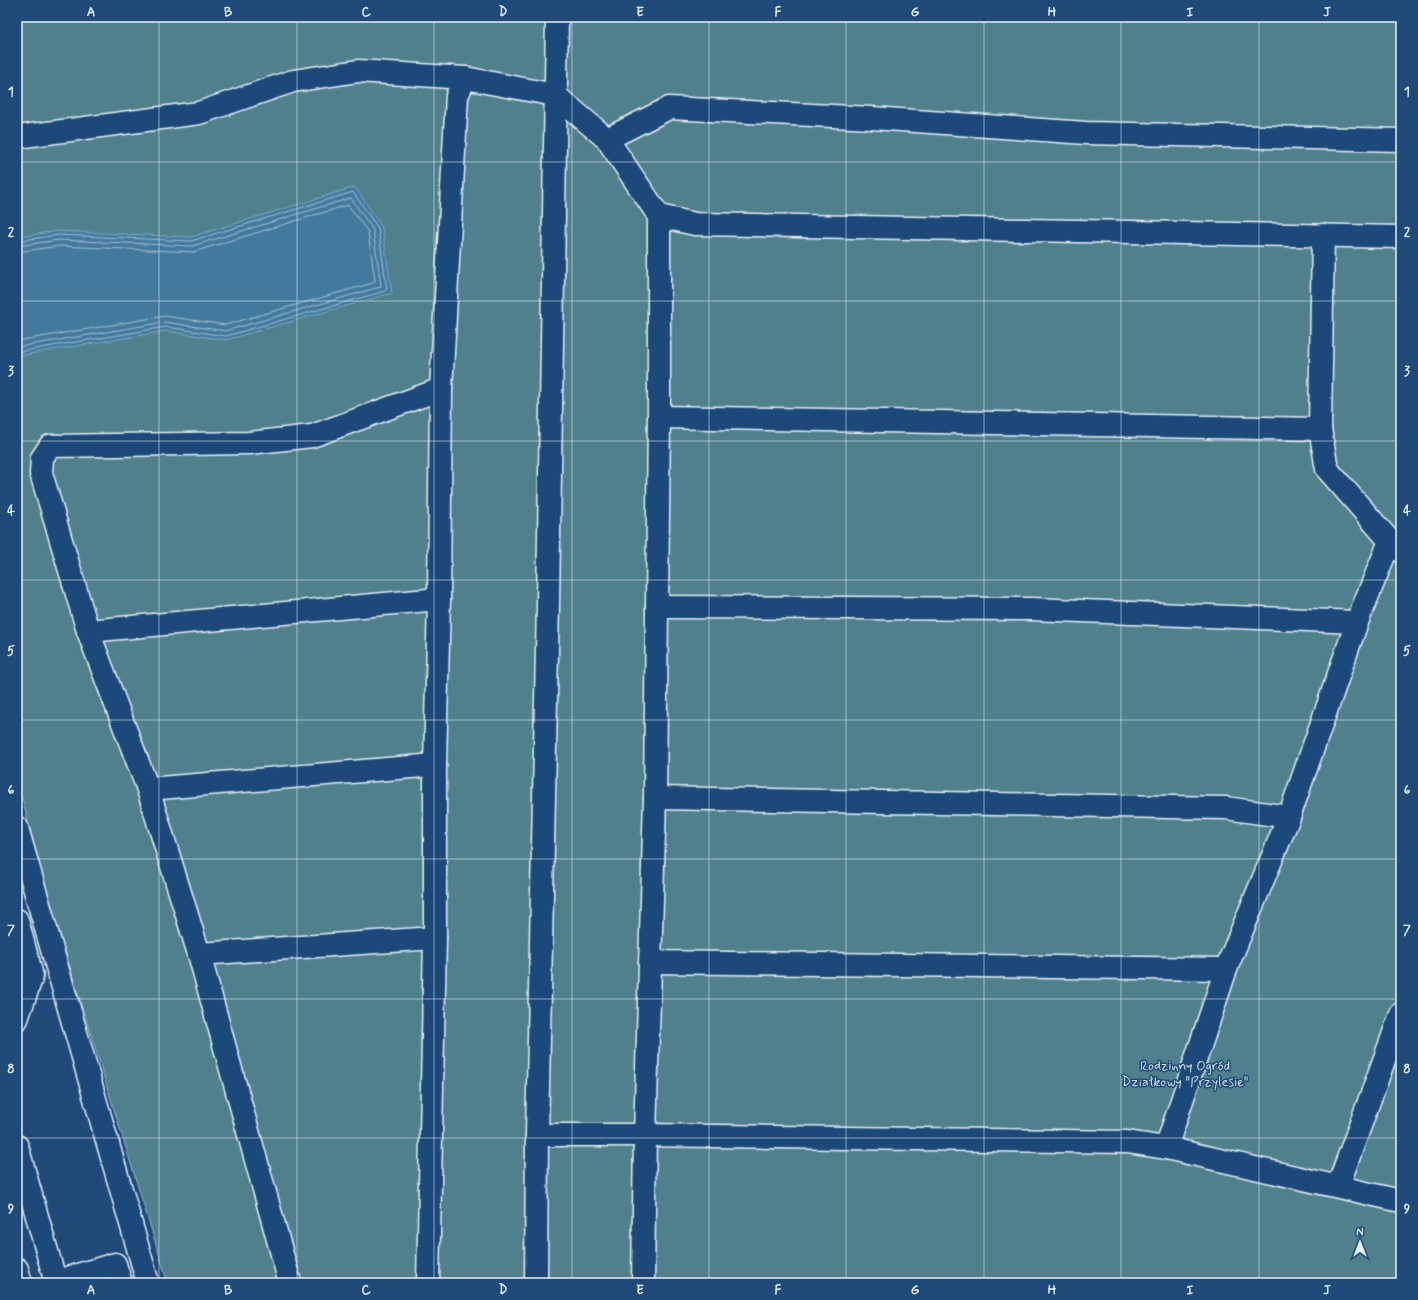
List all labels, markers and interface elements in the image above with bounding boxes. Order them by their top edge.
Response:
text: A [87,4,95,21]
text: B [224,4,233,21]
text: C [361,4,371,21]
text: D [499,4,508,21]
text: E [636,4,644,21]
text: F [775,4,782,21]
text: G [911,4,920,21]
text: H [1048,4,1057,21]
text: I [1187,4,1194,21]
text: J [1323,4,1331,21]
text: 1 [8,84,14,101]
text: 1 [1404,84,1410,101]
text: 2 [8,224,15,241]
text: 2 [1404,224,1411,241]
text: 3 [8,363,14,380]
text: 3 [1404,363,1410,380]
text: 4 [7,503,15,520]
text: 4 [1403,503,1411,520]
text: 5 [7,643,15,660]
text: 5 [1403,643,1411,660]
text: 6 [8,782,15,799]
text: 6 [1404,782,1411,799]
text: 7 [7,922,15,939]
text: 7 [1403,922,1411,939]
park label: Rodzinny Ogród Działkowy "Przylesie" [1122,1057,1248,1091]
text: 8 [7,1061,15,1078]
text: 8 [1403,1061,1411,1078]
text: 9 [8,1201,15,1218]
text: 9 [1404,1201,1411,1218]
north arrow [1340,1222,1380,1262]
text: N [1356,1226,1364,1240]
text: A [87,1282,95,1299]
text: B [224,1282,233,1299]
text: C [361,1282,371,1299]
text: D [499,1282,508,1299]
text: E [636,1282,644,1299]
text: F [775,1282,782,1299]
text: G [911,1282,920,1299]
text: H [1048,1282,1057,1299]
text: I [1187,1282,1194,1299]
text: J [1323,1282,1331,1299]

